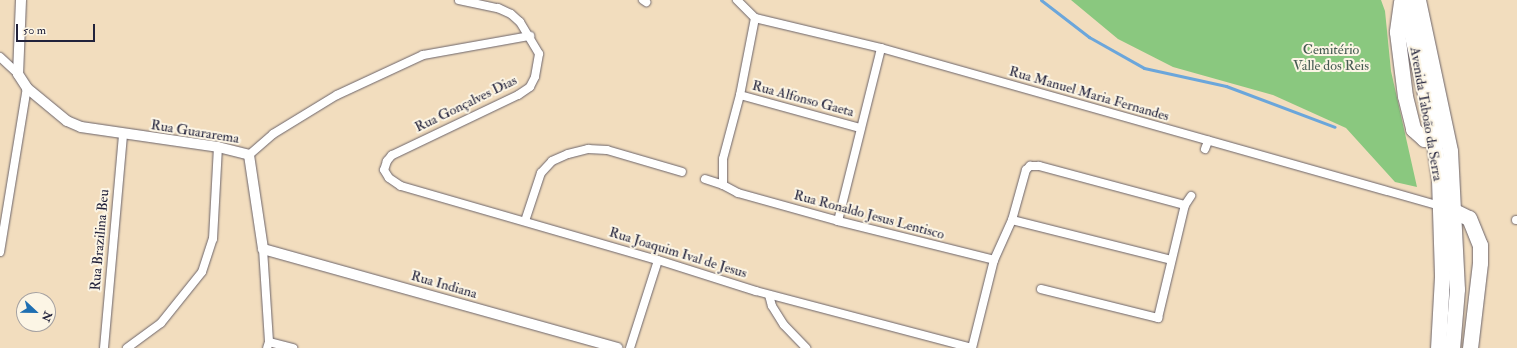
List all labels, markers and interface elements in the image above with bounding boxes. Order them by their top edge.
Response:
scale bar [18,16,97,42]
text: 50 m [23,23,46,38]
park label: Cemitério Valle dos Reis [1293,42,1369,74]
street label: Avenida Taboão da Serra [1406,46,1446,182]
street label: Rua Manuel Maria Fernandes [1007,63,1171,125]
street label: Rua Gonçalves Dias [412,72,520,136]
street label: Rua Alfonso Gaeta [750,77,856,121]
street label: Rua Guararema [150,117,240,147]
street label: Rua Ronaldo Jesus Lentisco [792,187,946,243]
street label: Rua Brazilina Beu [87,189,113,291]
street label: Rua Joaquim Ival de Jesus [607,224,749,282]
street label: Rua Indiana [409,268,479,302]
north arrow [16,292,56,332]
text: N [39,309,55,323]

